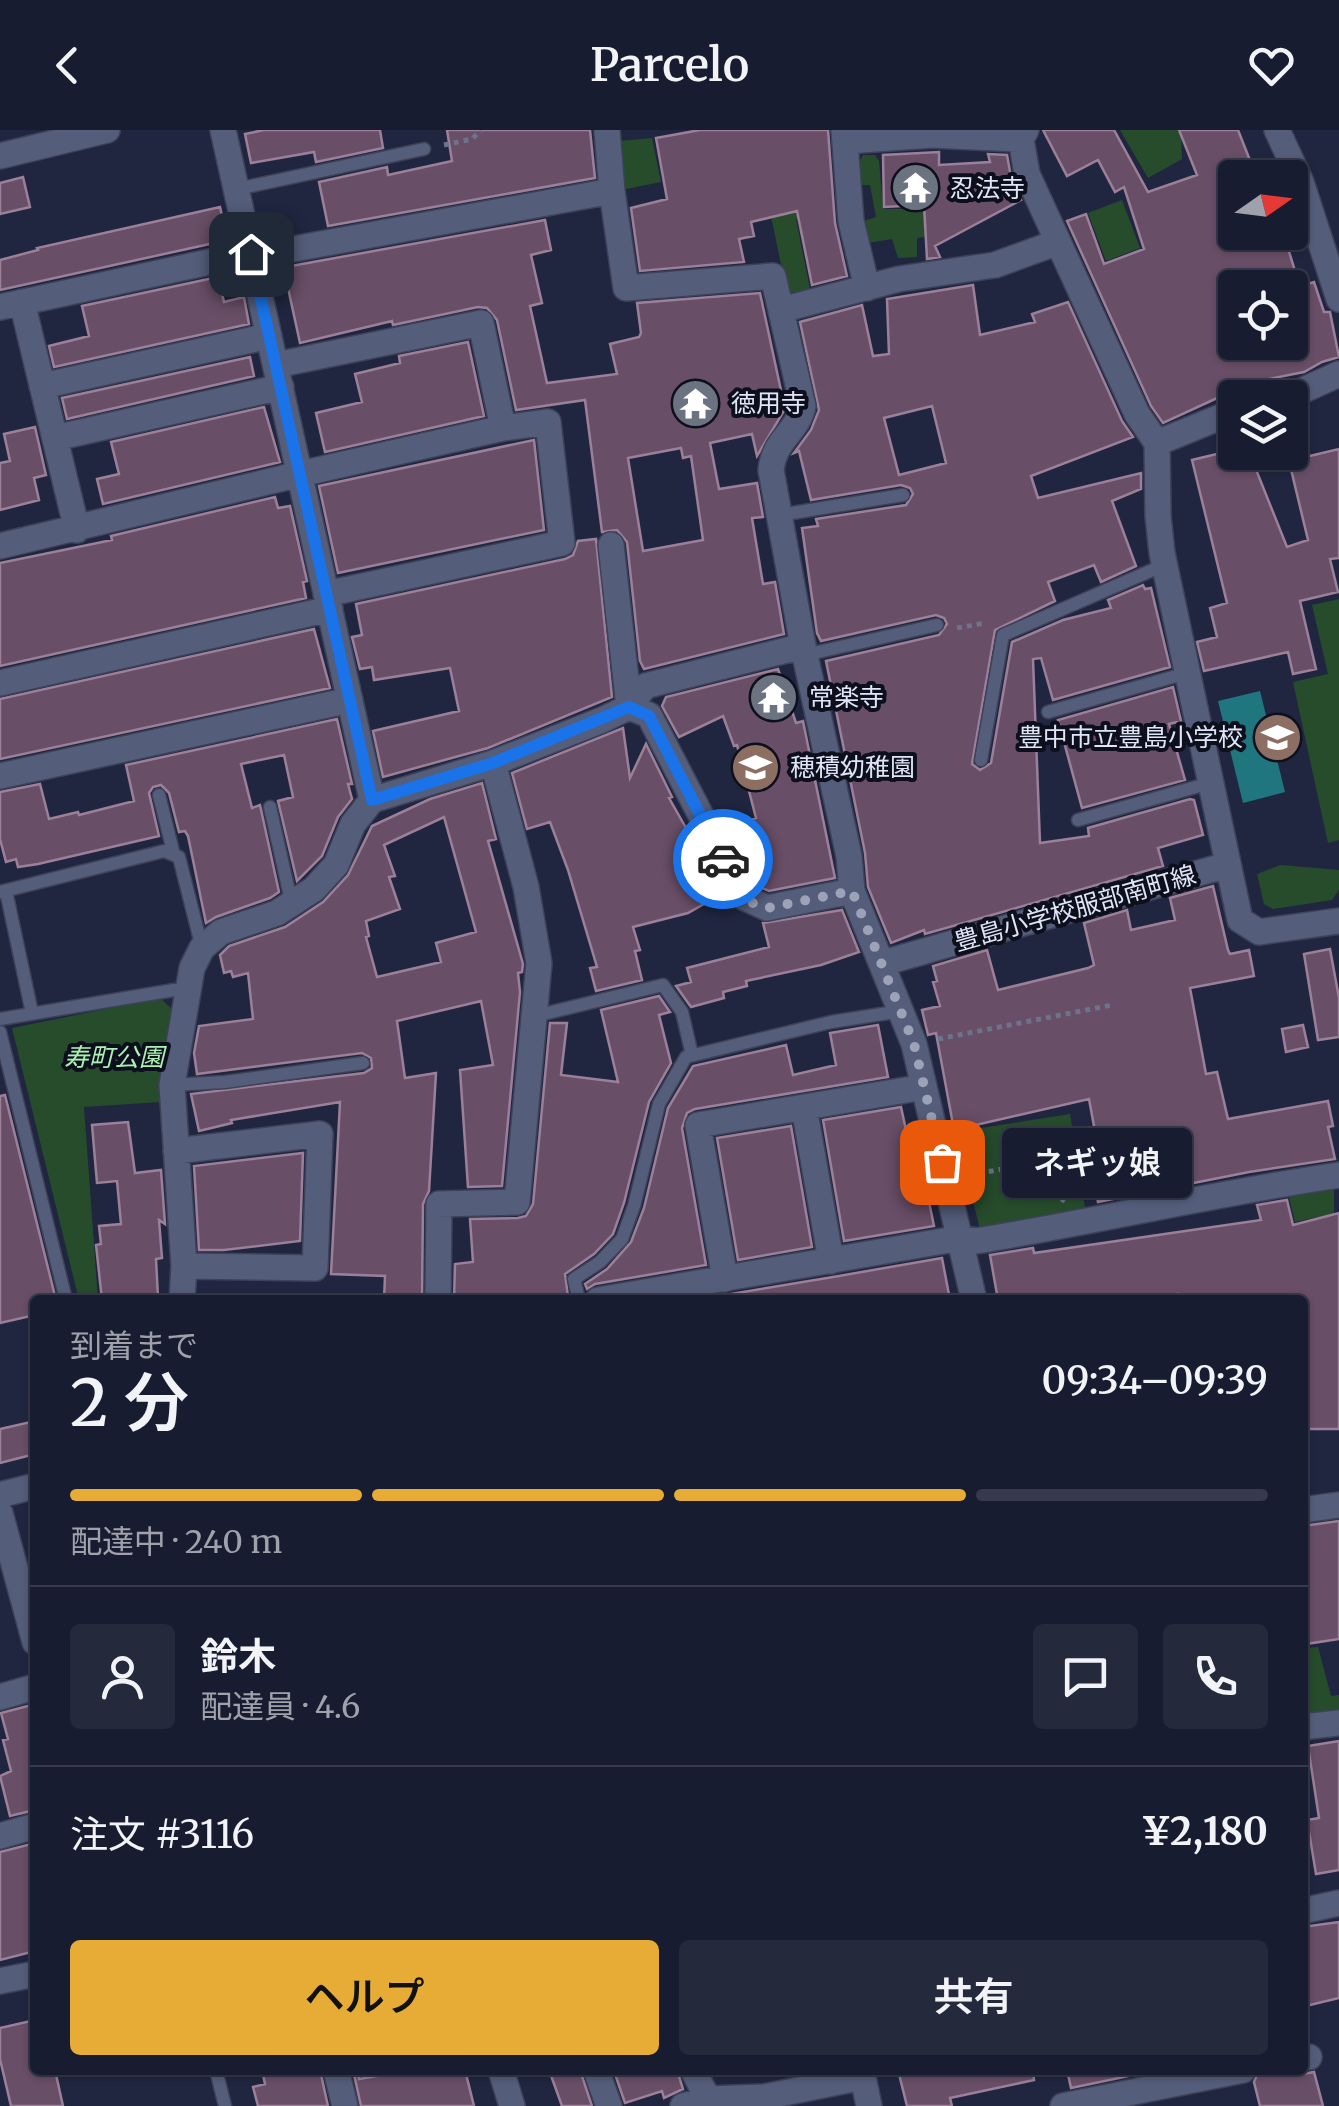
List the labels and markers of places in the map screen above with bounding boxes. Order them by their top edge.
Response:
temple icon: 忍法寺 [889,162,941,214]
place label: 忍法寺 [950,172,1025,204]
pin [209,212,294,297]
temple icon: 徳用寺 [670,377,722,429]
place label: 徳用寺 [731,387,806,419]
temple icon: 常楽寺 [748,671,800,723]
place label: 常楽寺 [809,681,884,713]
school or university icon: 豊中市立豊島小学校 [1252,711,1304,763]
place label: 豊中市立豊島小学校 [1018,721,1243,753]
school or university icon: 穂積幼稚園 [729,741,781,793]
place label: 穂積幼稚園 [790,751,915,783]
pin [900,1120,985,1205]
callout: ネギッ娘 [1002,1127,1192,1197]

